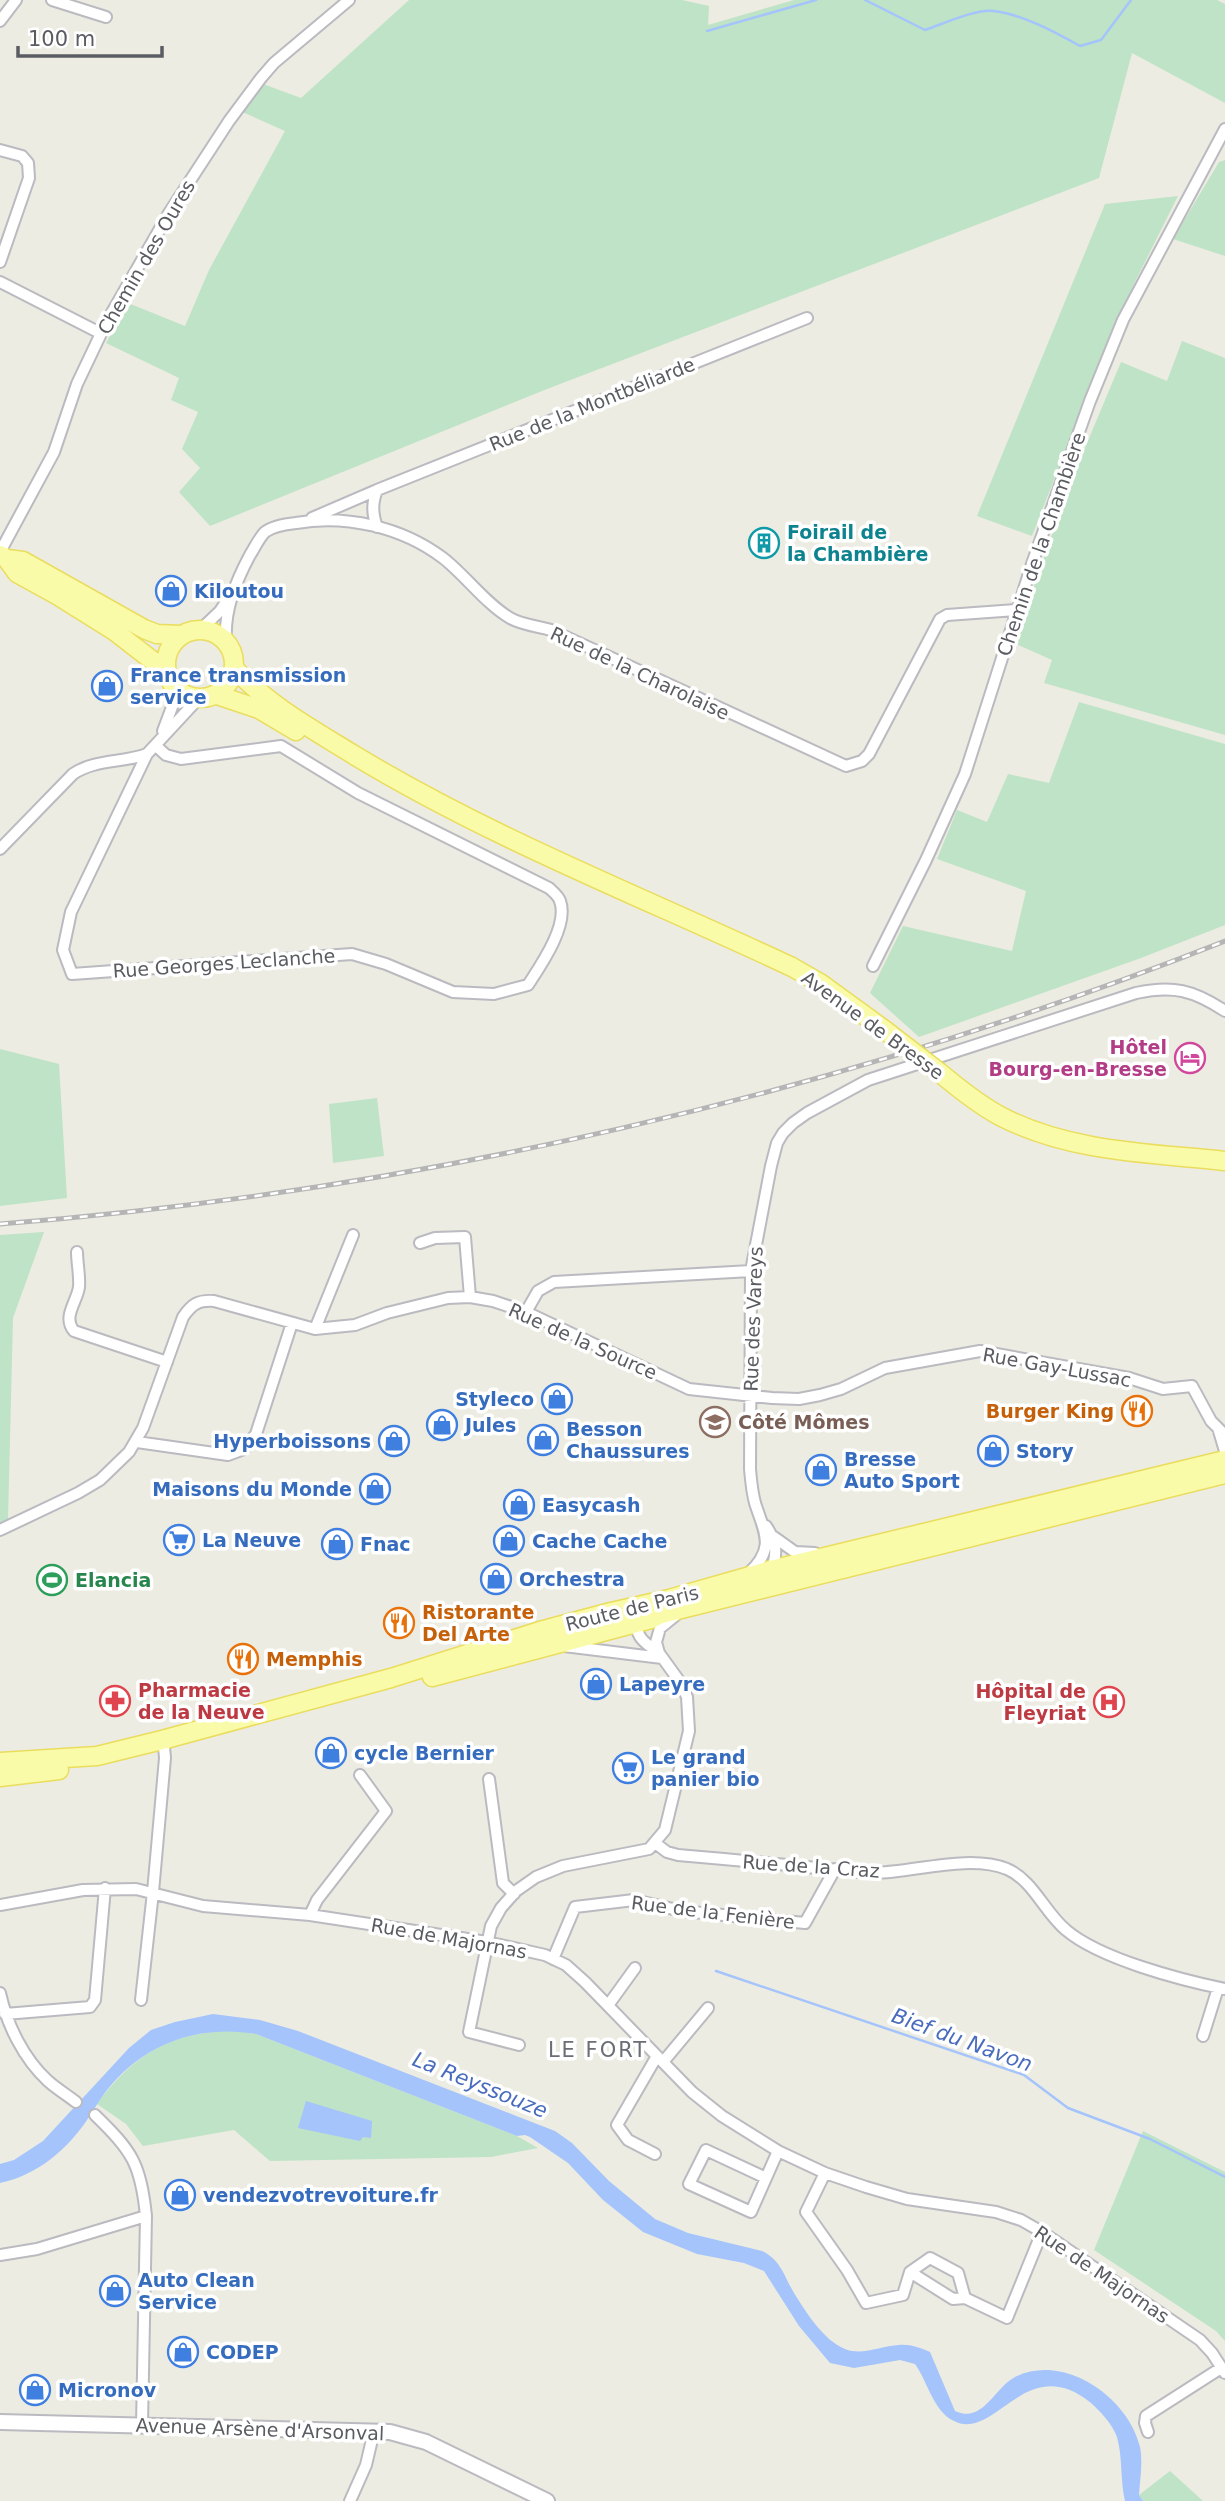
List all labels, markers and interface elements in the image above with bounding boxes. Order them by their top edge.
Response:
scale bar [18,14,161,58]
text: 100 m [28,27,95,51]
street label: Chemin des Oures [93,176,199,338]
street label: Rue de la Montbéliarde [486,353,698,455]
street label: Chemin de la Chambière [992,429,1090,659]
place label: Foirail de la Chambière [787,521,928,565]
building icon: Foirail de la Chambière [747,526,781,560]
shop icon: Kiloutou [154,574,188,608]
place label: Kiloutou [194,580,284,602]
street label: Rue de la Charolaise [547,622,733,724]
place label: France transmission service [130,664,346,708]
shop icon: France transmission service [90,669,124,703]
street label: Rue Georges Leclanche [112,944,336,982]
street label: Avenue de Bresse [798,966,948,1084]
place label: Hôtel Bourg-en-Bresse [989,1036,1167,1080]
hotel icon: Hôtel Bourg-en-Bresse [1173,1041,1207,1075]
street label: Rue des Vareys [739,1246,767,1392]
street label: Rue de la Source [505,1298,661,1384]
street label: Rue Gay-Lussac [981,1343,1133,1391]
shop icon: Styleco [540,1382,574,1416]
place label: Styleco [455,1388,534,1410]
restaurant icon: Burger King [1120,1394,1154,1428]
place label: Burger King [986,1400,1114,1422]
school or university icon: Côté Mômes [698,1405,732,1439]
shop icon: Jules [425,1408,459,1442]
place label: Côté Mômes [738,1411,870,1433]
place label: Jules [463,1414,516,1436]
place label: Besson Chaussures [566,1418,690,1462]
shop icon: Besson Chaussures [526,1423,560,1457]
shop icon: Hyperboissons [377,1424,411,1458]
place label: Hyperboissons [213,1430,371,1452]
shop icon: Story [976,1434,1010,1468]
place label: Story [1016,1440,1074,1462]
place label: Bresse Auto Sport [844,1448,960,1492]
shop icon: Bresse Auto Sport [804,1453,838,1487]
shop icon: Maisons du Monde [358,1472,392,1506]
place label: Maisons du Monde [152,1478,352,1500]
shop icon: Easycash [502,1488,536,1522]
place label: Easycash [542,1494,640,1516]
supermarket icon: La Neuve [162,1523,196,1557]
shop icon: Cache Cache [492,1524,526,1558]
shop icon: Fnac [320,1527,354,1561]
place label: La Neuve [202,1529,301,1551]
place label: Cache Cache [532,1530,668,1552]
place label: Fnac [360,1533,411,1555]
shop icon: Orchestra [479,1562,513,1596]
sports icon: Elancia [35,1563,69,1597]
place label: Orchestra [519,1568,625,1590]
place label: Elancia [75,1569,151,1591]
street label: Route de Paris [563,1581,701,1635]
place label: Ristorante Del Arte [422,1601,534,1645]
restaurant icon: Ristorante Del Arte [382,1606,416,1640]
restaurant icon: Memphis [226,1642,260,1676]
place label: Memphis [266,1648,363,1670]
shop icon: Lapeyre [579,1667,613,1701]
place label: Lapeyre [619,1673,705,1695]
place label: Pharmacie de la Neuve [138,1679,265,1723]
place label: Hôpital de Fleyriat [975,1680,1086,1724]
pharmacy icon: Pharmacie de la Neuve [98,1684,132,1718]
hospital icon: Hôpital de Fleyriat [1092,1685,1126,1719]
shop icon: cycle Bernier [314,1736,348,1770]
place label: cycle Bernier [354,1742,495,1764]
place label: Le grand panier bio [651,1746,760,1790]
supermarket icon: Le grand panier bio [611,1751,645,1785]
street label: Rue de la Craz [742,1850,880,1882]
street label: Rue de la Fenière [630,1891,796,1933]
street label: Rue de Majornas [369,1913,529,1963]
water label: Bief du Navon [888,2003,1036,2077]
district label: LE FORT [548,2038,648,2062]
water label: La Reyssouze [409,2047,551,2123]
shop icon: vendezvotrevoiture.fr [163,2178,197,2212]
place label: vendezvotrevoiture.fr [203,2184,438,2206]
street label: Rue de Majornas [1030,2221,1174,2327]
place label: Auto Clean Service [138,2269,255,2313]
shop icon: Auto Clean Service [98,2274,132,2308]
shop icon: CODEP [166,2335,200,2369]
place label: CODEP [206,2341,279,2363]
shop icon: Micronov [18,2373,52,2407]
place label: Micronov [58,2379,157,2401]
street label: Avenue Arsène d'Arsonval [135,2414,385,2444]

